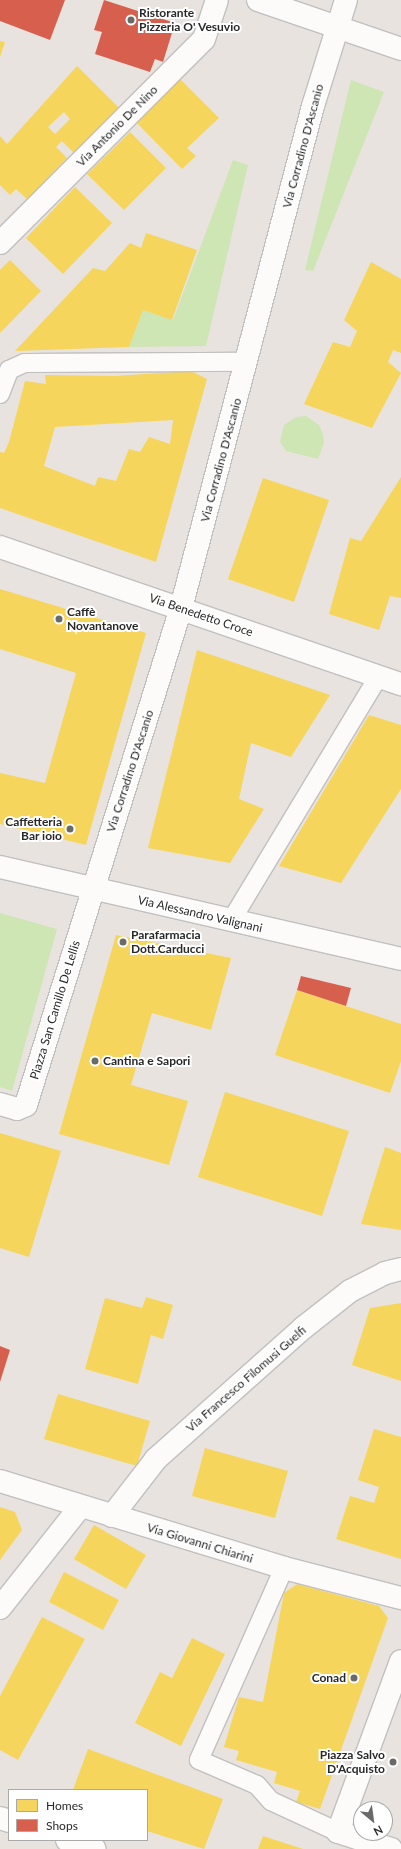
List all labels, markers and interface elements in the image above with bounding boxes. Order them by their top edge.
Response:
place label: Ristorante Pizzeria O' Vesuvio [139,6,241,34]
marker: Ristorante Pizzeria O' Vesuvio [126,15,136,25]
street label: Via Antonio De Nino [73,82,161,170]
street label: Via Corradino D'Ascanio [280,82,326,210]
street label: Via Corradino D'Ascanio [198,396,244,524]
street label: Via Benedetto Croce [147,590,255,640]
place label: Caffè Novantanove [67,605,138,633]
marker: Caffè Novantanove [54,614,64,624]
street label: Via Corradino D'Ascanio [103,708,157,834]
place label: Caffetteria Bar ioio [5,815,62,843]
marker: Caffetteria Bar ioio [65,824,75,834]
street label: Via Alessandro Valignani [136,893,264,935]
place label: Parafarmacia Dott.Carducci [131,928,204,956]
marker: Parafarmacia Dott.Carducci [118,937,128,947]
street label: Piazza San Camillo De Lellis [27,939,83,1081]
place label: Cantina e Sapori [103,1054,190,1068]
marker: Cantina e Sapori [90,1056,100,1066]
street label: Via Francesco Filomusi Guelfi [183,1323,309,1435]
street label: Via Giovanni Chiarini [145,1520,255,1566]
place label: Conad [312,1671,346,1685]
marker: Conad [349,1673,359,1683]
place label: Piazza Salvo D'Acquisto [320,1748,385,1776]
marker: Piazza Salvo D'Acquisto [388,1757,398,1767]
legend [8,1789,148,1841]
text: Homes [46,1798,83,1813]
north arrow [353,1801,393,1841]
text: Shops [46,1818,78,1833]
text: N [372,1823,385,1839]

